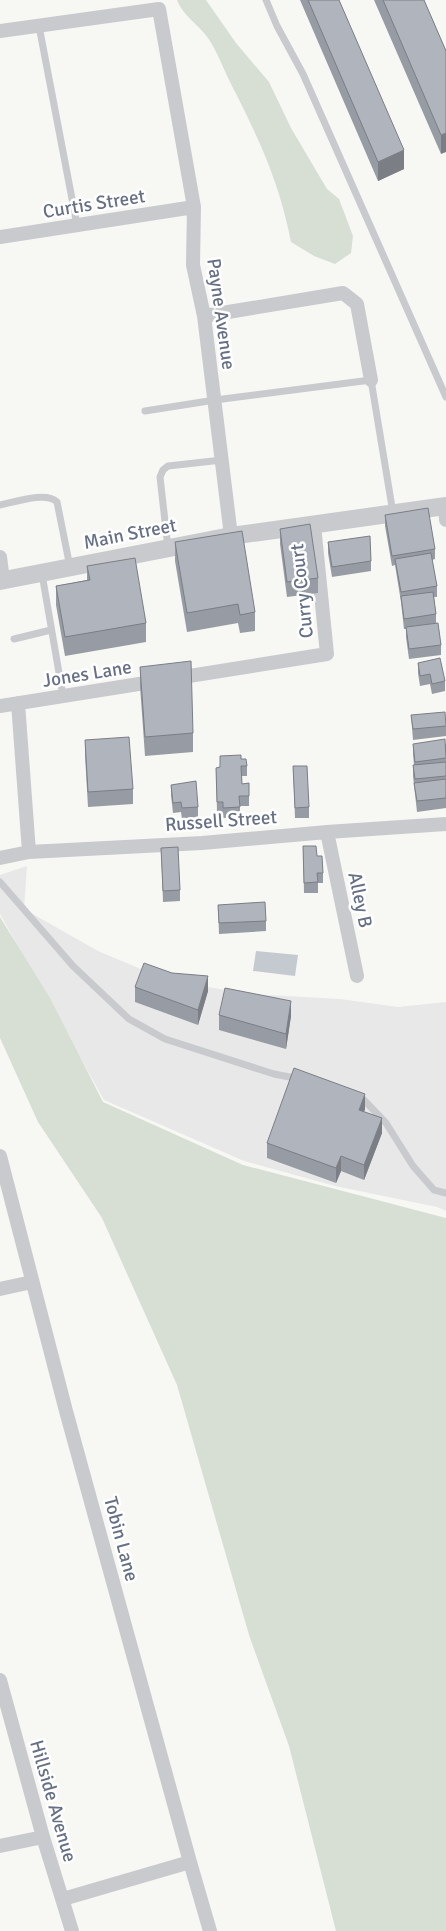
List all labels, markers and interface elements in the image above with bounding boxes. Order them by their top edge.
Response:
street label: Curtis Street [41,184,147,224]
street label: Payne Avenue [201,257,241,371]
street label: Main Street [81,513,179,555]
street label: Curry Court [285,542,319,639]
street label: Jones Lane [41,655,133,693]
street label: Russell Street [164,805,278,837]
street label: Alley B [342,870,378,930]
street label: Tobin Lane [98,1494,144,1584]
street label: Hillside Avenue [24,1737,82,1865]

